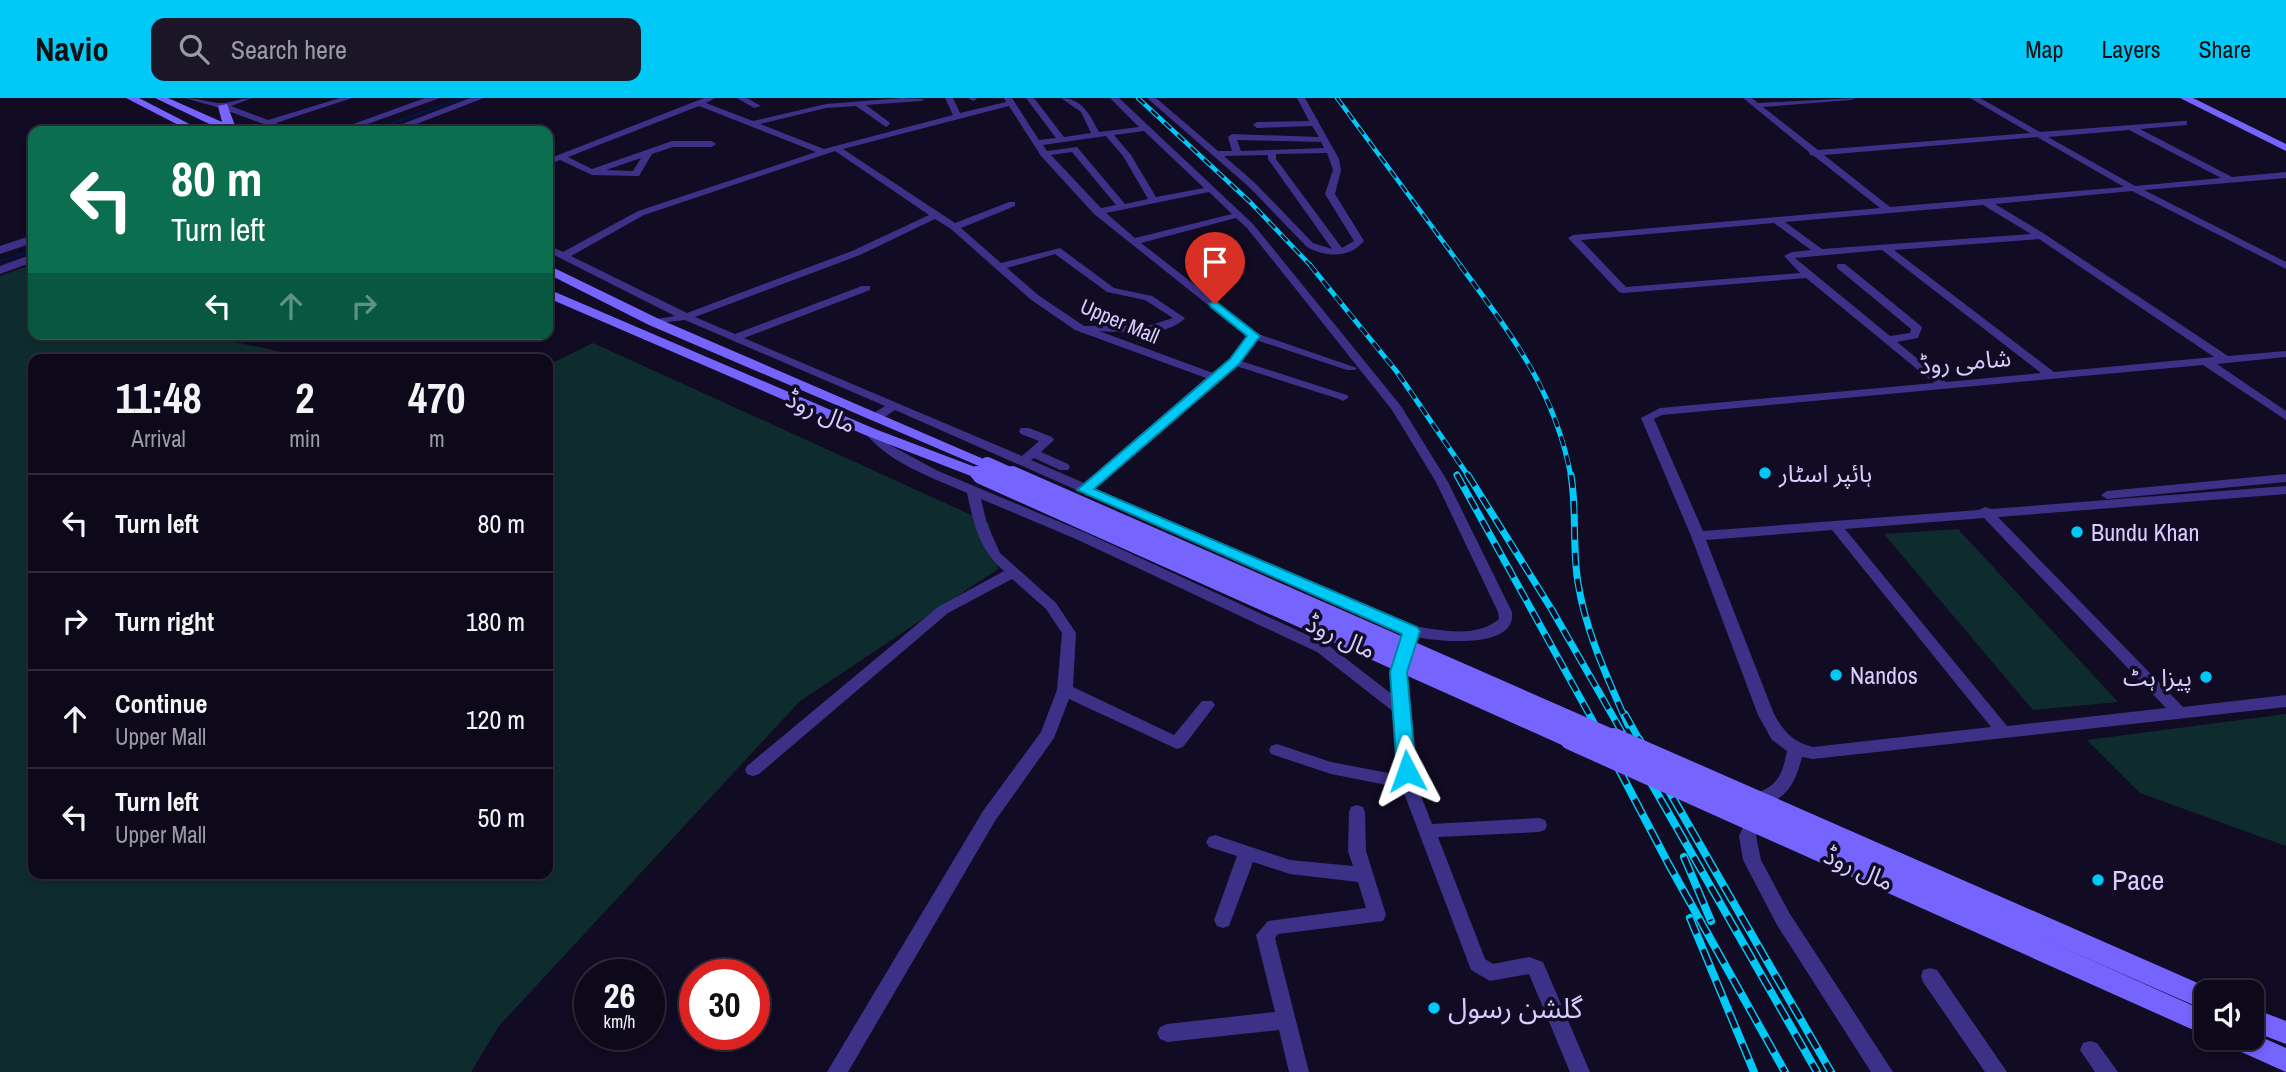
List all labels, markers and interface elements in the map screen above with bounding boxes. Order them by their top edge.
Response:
search box [151,18,641,81]
text: Navio [35,27,109,71]
icon: search [175,30,213,68]
text: Search here [231,32,347,67]
text: Map [2025,33,2063,65]
text: Layers [2101,33,2160,65]
text: Share [2198,33,2251,65]
text: 80 m [171,145,263,211]
icon: left [56,154,147,245]
text: Turn left [171,208,265,251]
pin [1185,232,1245,304]
icon: arrive [1196,243,1234,281]
icon: left [199,287,237,325]
icon: ahead [272,287,310,325]
icon: right [345,287,383,325]
street label: Upper Mall [1076,291,1164,351]
street label: شامی روڈ [1918,341,2012,381]
text: 11:48 [115,370,202,426]
text: 2 [295,370,314,426]
text: 470 [408,370,466,426]
street label: مال روڈ [781,382,861,440]
text: Arrival [131,423,186,454]
text: min [289,423,321,454]
text: m [429,423,445,454]
place label: ہائپر اسٹار [1778,457,1872,489]
marker: ہائپر اسٹار [1757,465,1773,481]
icon: left [56,504,94,542]
text: Turn left [115,506,199,541]
text: 80 m [478,506,525,541]
place label: Bundu Khan [2091,516,2199,548]
marker: Bundu Khan [2069,524,2085,540]
icon: right [56,602,94,640]
text: Turn right [115,604,214,639]
text: 180 m [466,604,525,639]
street label: مال روڈ [1301,607,1381,665]
place label: Nandos [1850,659,1918,691]
place label: پیزا ہٹ [2123,661,2192,693]
marker: Nandos [1828,667,1844,683]
marker: پیزا ہٹ [2198,669,2214,685]
text: Continue [115,686,207,721]
icon: ahead [56,700,94,738]
text: 120 m [466,702,525,737]
text: Upper Mall [115,721,206,752]
position arrow [1370,734,1444,808]
text: Turn left [115,784,199,819]
icon: left [56,798,94,836]
text: 50 m [478,800,525,835]
text: Upper Mall [115,819,206,850]
street label: مال روڈ [1819,839,1899,897]
place label: Pace [2112,861,2164,899]
marker: Pace [2090,872,2106,888]
speed limit sign: 30 [679,959,770,1050]
text: 26 [604,972,635,1019]
map controls [2194,980,2264,1050]
button: sound [2194,980,2264,1050]
place label: گلشن رسول [1448,989,1583,1027]
marker: گلشن رسول [1426,1000,1442,1016]
text: km/h [604,1009,636,1034]

